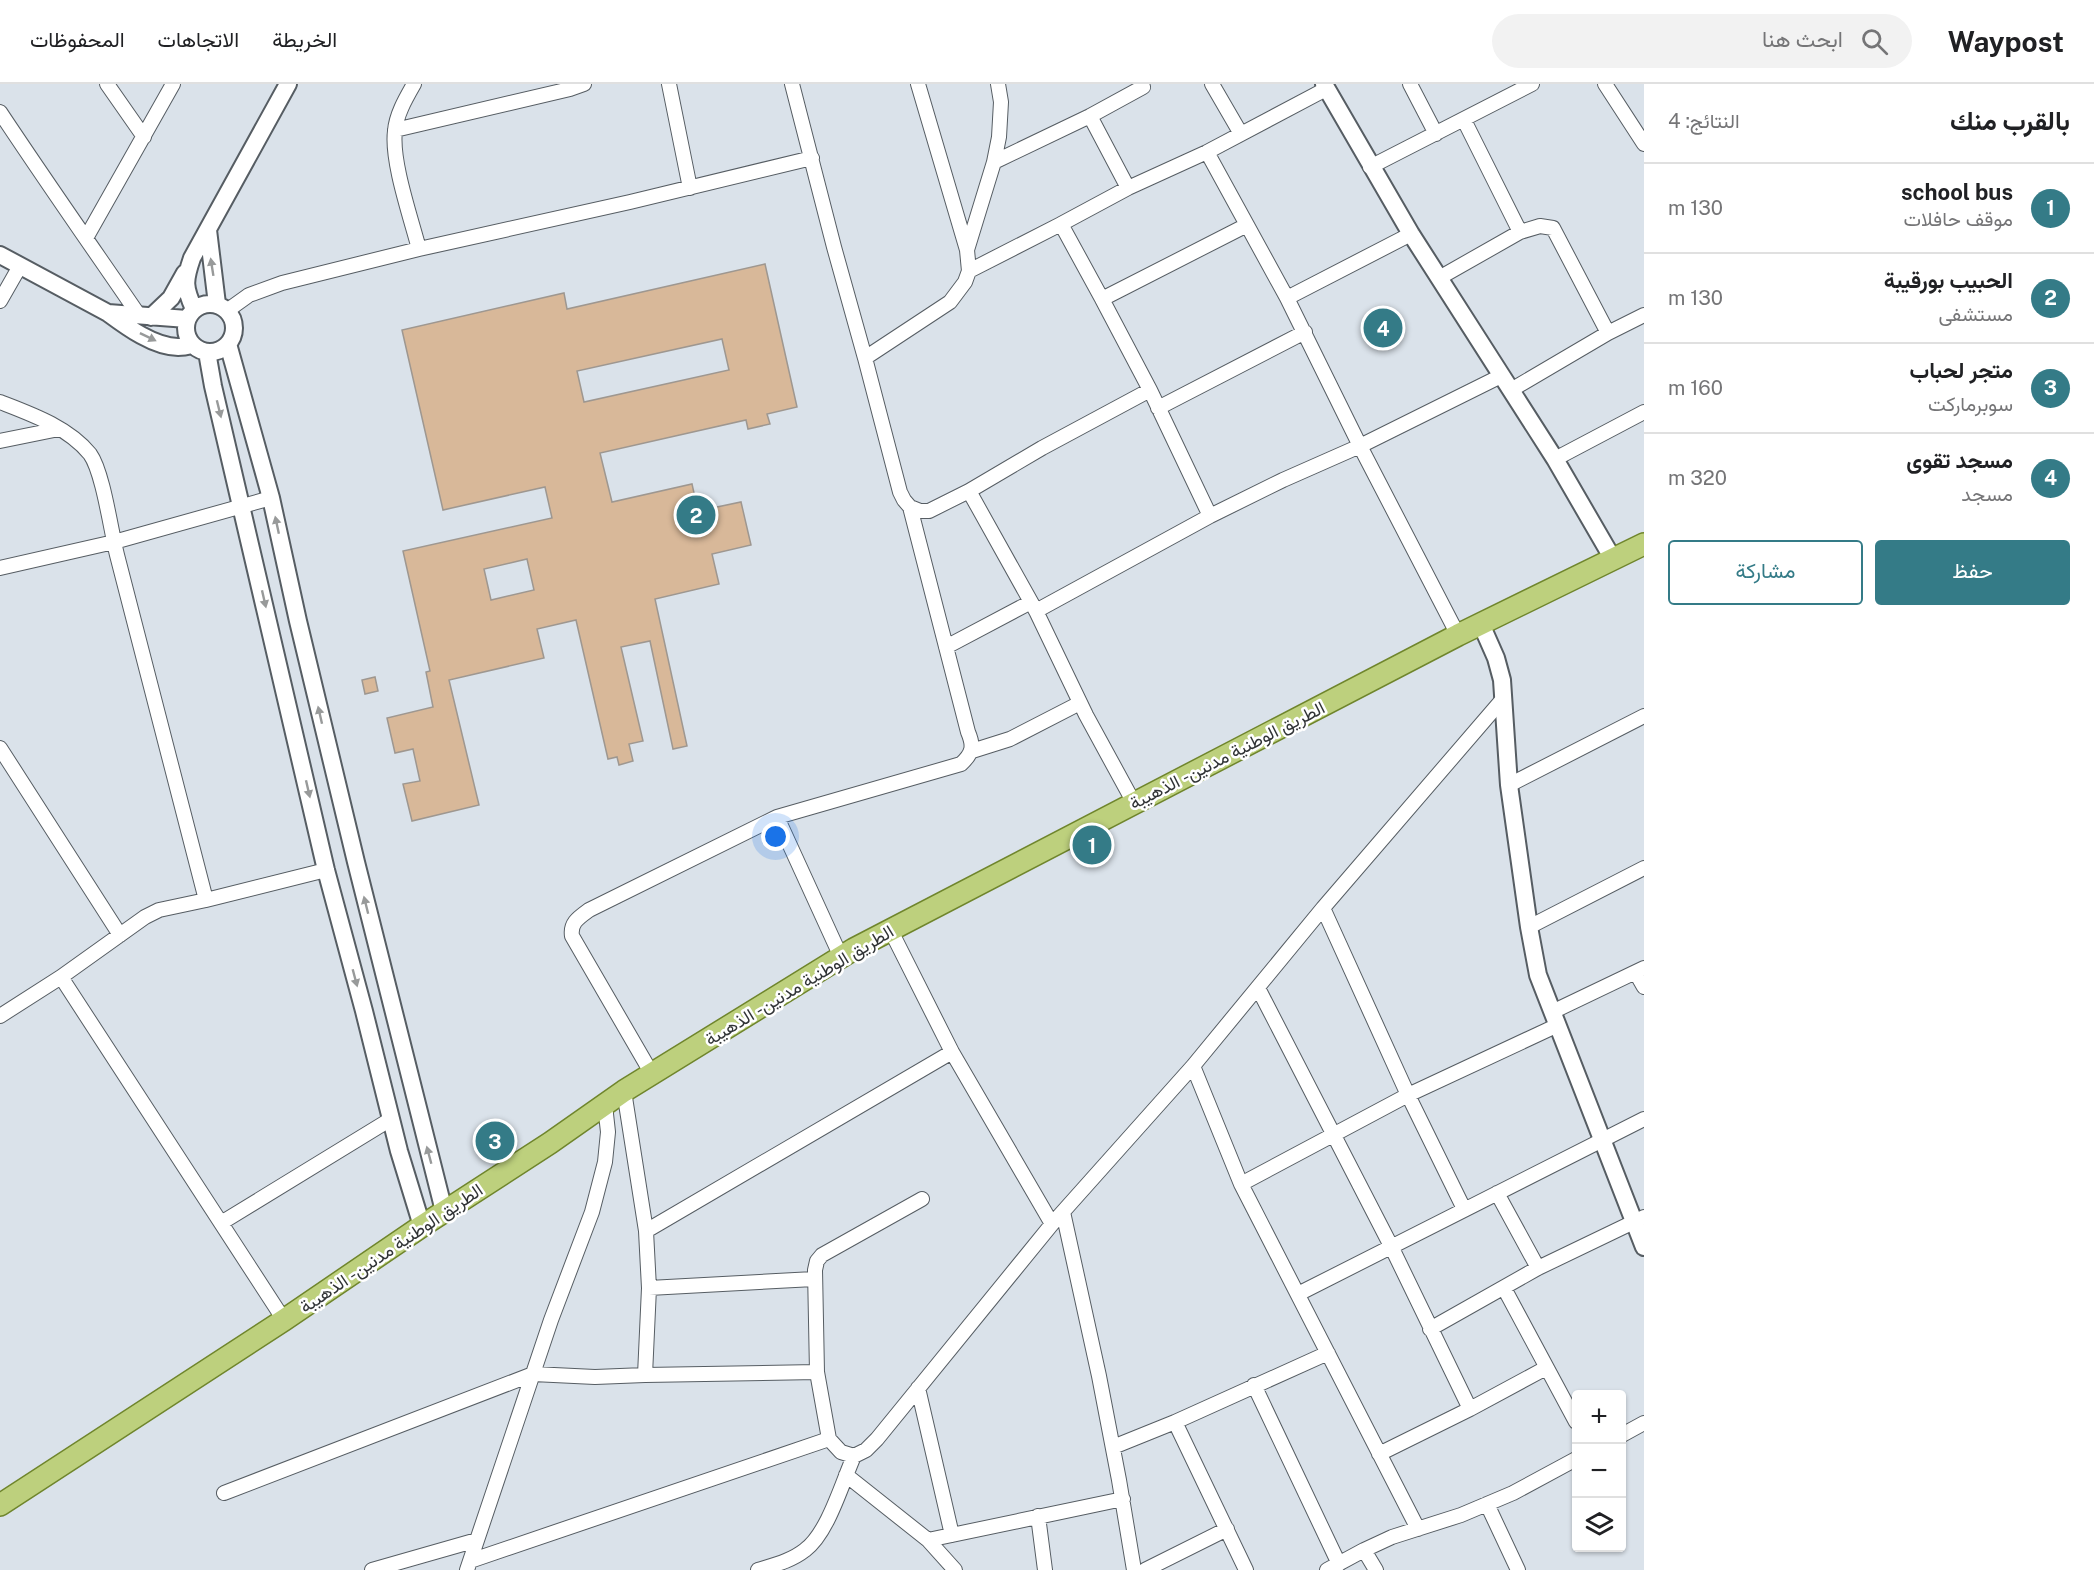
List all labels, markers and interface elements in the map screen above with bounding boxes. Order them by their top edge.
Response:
search box [1492,14,1912,68]
icon: search [1858,25,1891,58]
text: Waypost [1948,25,2064,58]
text: ابحث هنا [1762,26,1843,52]
text: المحفوظات [30,27,125,52]
text: الاتجاهات [158,27,239,52]
text: الخريطة [272,27,337,52]
text: بالقرب منك [1950,105,2070,136]
text: النتائج: 4 [1668,109,1740,133]
text: school bus [1901,179,2013,205]
text: 130 m [1668,196,1723,220]
text: 1 [2046,196,2055,220]
text: موقف حافلات [1904,207,2013,231]
one-way arrow [207,258,216,277]
text: الحبيب بورقيبة [1884,267,2013,293]
text: 130 m [1668,286,1723,310]
text: 2 [2044,286,2057,310]
text: مستشفى [1938,302,2013,326]
pin: 4 [1364,306,1402,350]
one-way arrow [139,332,157,342]
text: متجر لحباب [1910,357,2013,383]
text: 160 m [1668,376,1723,400]
text: 3 [2044,376,2057,400]
text: سوبرماركت [1928,392,2013,416]
one-way arrow [214,400,224,418]
text: مسجد تقوى [1906,447,2013,473]
text: 320 m [1668,466,1727,490]
text: 4 [2044,466,2057,490]
text: مسجد [1961,482,2013,506]
pin: 2 [676,492,716,538]
one-way arrow [272,515,281,534]
button: مشاركة [1668,540,1863,605]
button: حفظ [1875,540,2070,605]
one-way arrow [260,590,269,609]
street label: الطريق الوطنية مدنين - الذهيبة [1126,697,1329,814]
one-way arrow [315,706,325,724]
one-way arrow [303,780,313,798]
your location [761,822,790,851]
pin: 1 [1072,822,1112,867]
one-way arrow [361,895,371,914]
street label: الطريق الوطنية مدنين - الذهيبة [701,920,898,1051]
one-way arrow [351,969,361,987]
pin: 3 [476,1118,514,1164]
one-way arrow [424,1146,433,1164]
street label: الطريق الوطنية مدنين - الذهيبة [295,1179,487,1318]
map controls [1572,1390,1626,1552]
button: + [1572,1390,1626,1444]
button: − [1572,1444,1626,1498]
button: layers [1572,1498,1626,1552]

